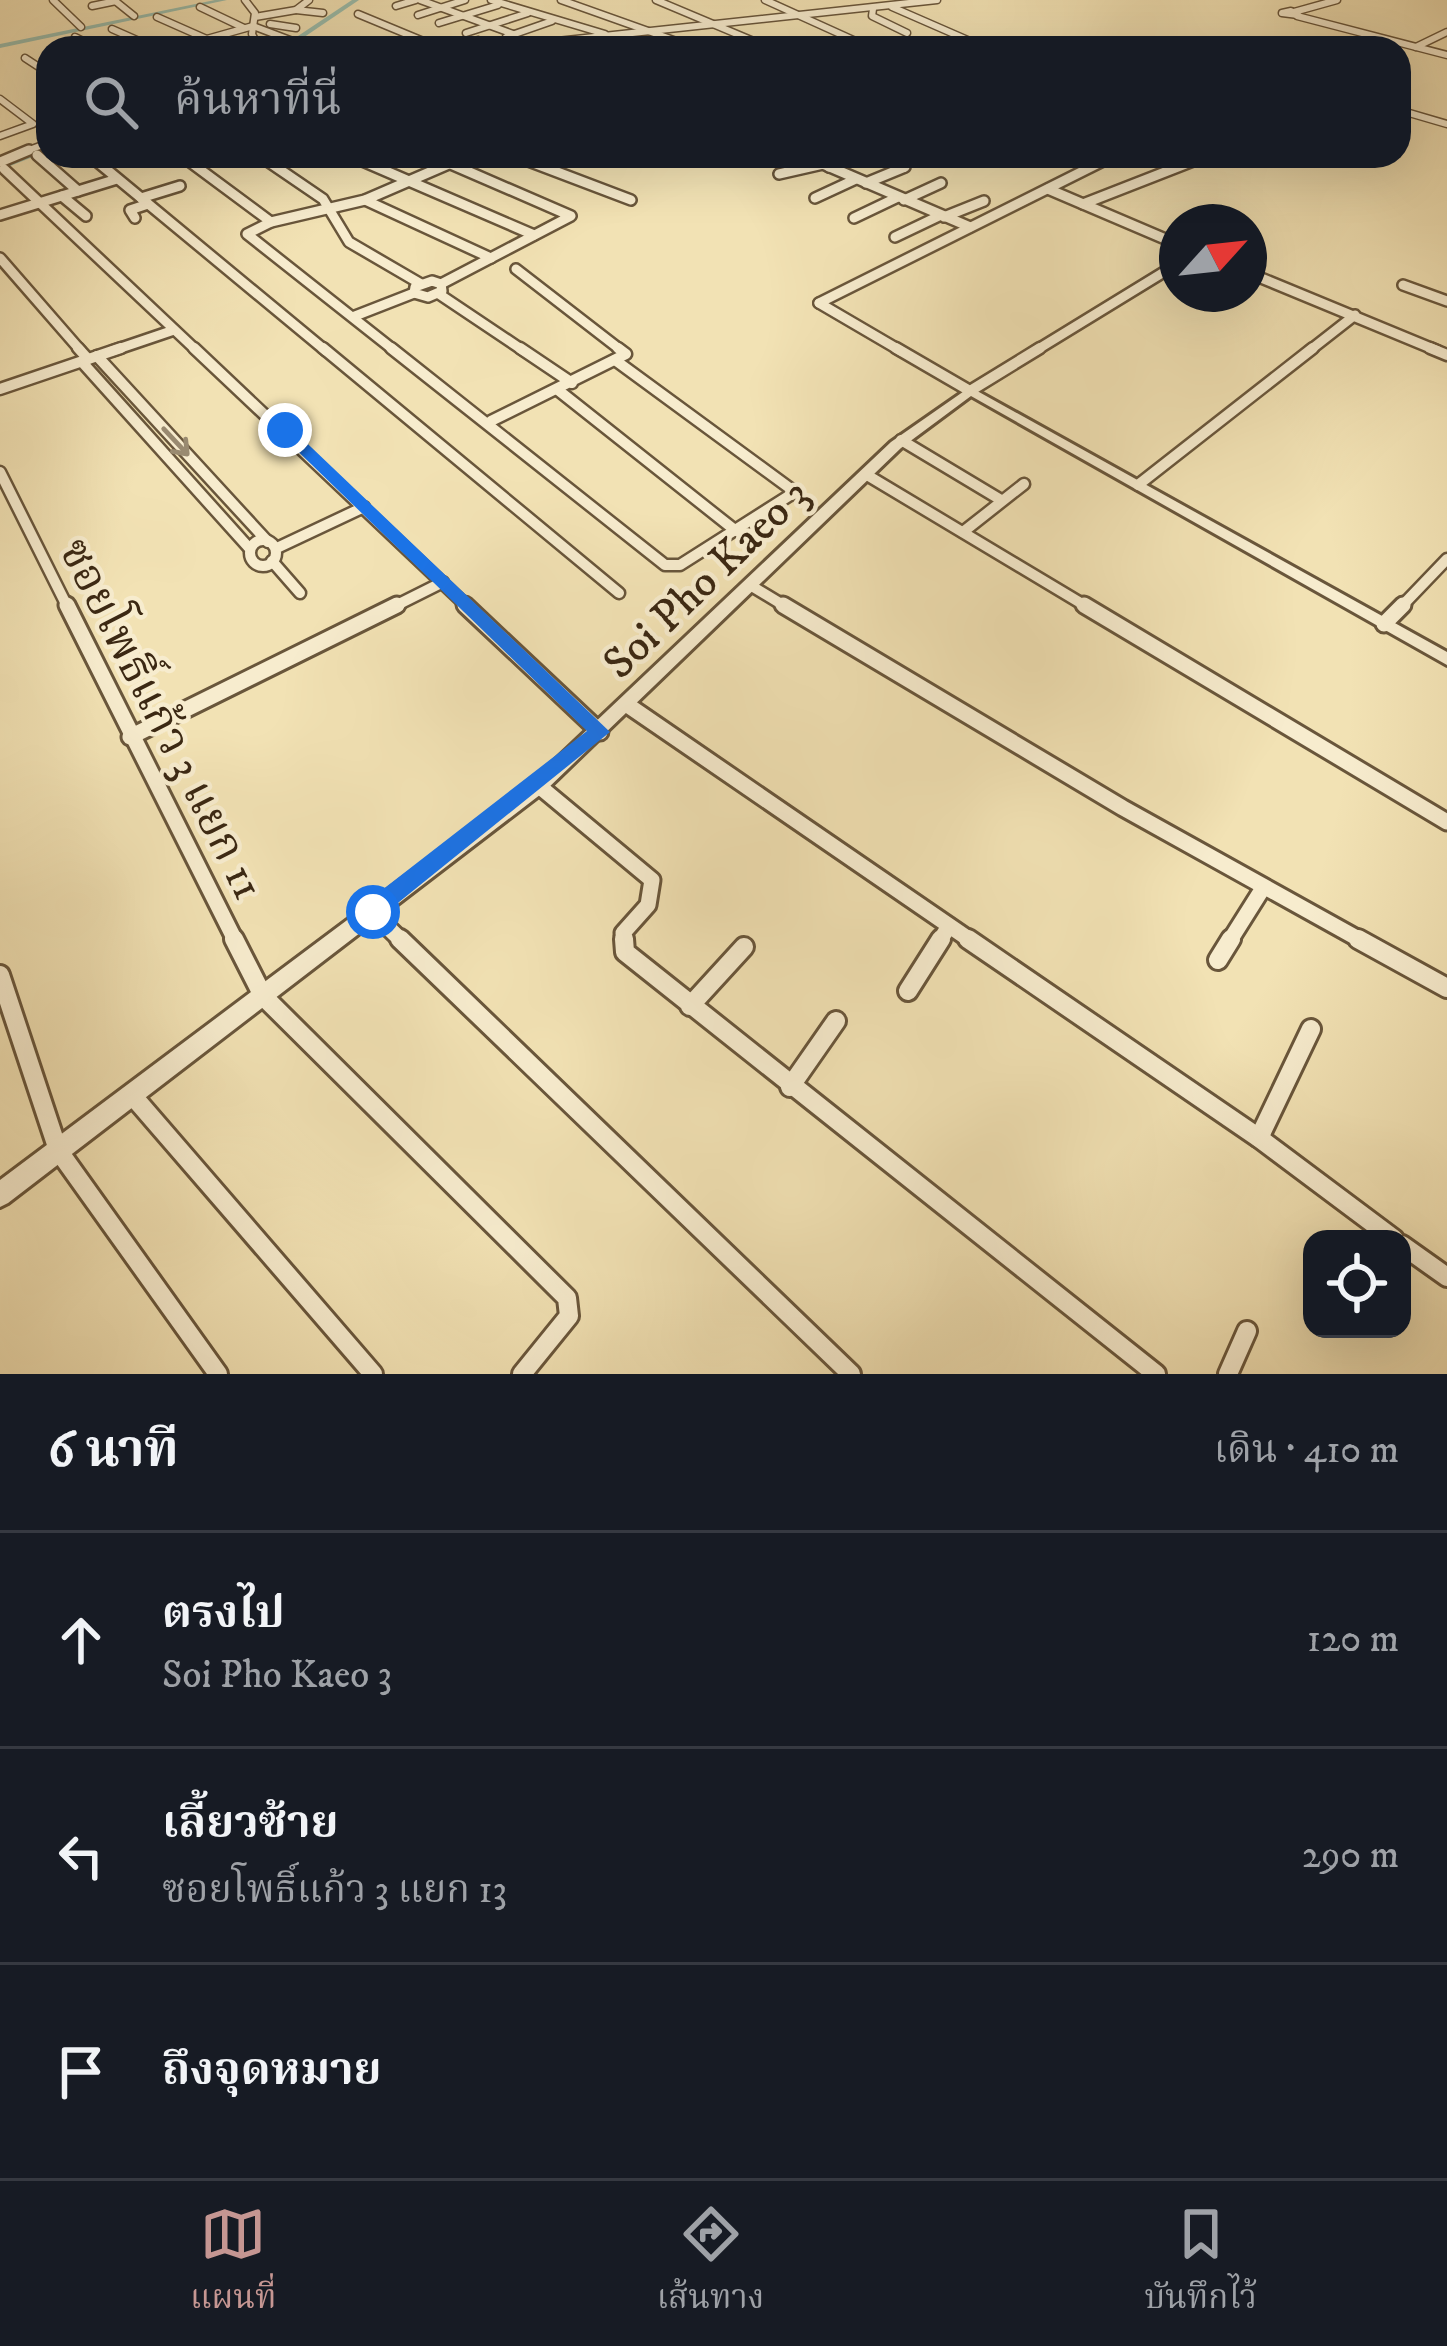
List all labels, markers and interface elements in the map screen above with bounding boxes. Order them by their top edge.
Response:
search box [36,36,1411,168]
icon: search [78,69,144,135]
text: ค้นหาที่นี่ [174,73,342,129]
north arrow [1159,204,1267,312]
route end [258,403,312,457]
one-way arrow [162,427,189,457]
street label: Soi Pho Kaeo 3 [592,467,822,692]
street label: ซอยโพธิ์แก้ว 3 แยก 11 [45,527,281,909]
route start [346,885,400,939]
map controls [1303,1230,1411,1338]
button: locate [1303,1230,1411,1338]
text: 6 นาที [48,1419,179,1483]
text: เดิน · 410 m [1214,1426,1399,1475]
text: ตรงไป [162,1586,285,1642]
icon: ahead [48,1607,114,1673]
text: 120 m [1307,1615,1399,1664]
text: Soi Pho Kaeo 3 [162,1651,392,1700]
text: เลี้ยวซ้าย [162,1796,338,1852]
icon: left [48,1823,114,1889]
text: 290 m [1302,1831,1399,1880]
text: ซอยโพธิ์แก้ว 3 แยก 13 [162,1866,507,1915]
icon: arrive [48,2039,114,2105]
text: ถึงจุดหมาย [162,2043,382,2099]
tab: แผนที่ [190,2201,277,2326]
tab: เส้นทาง [657,2201,764,2326]
tab: บันทึกไว้ [1144,2201,1257,2326]

